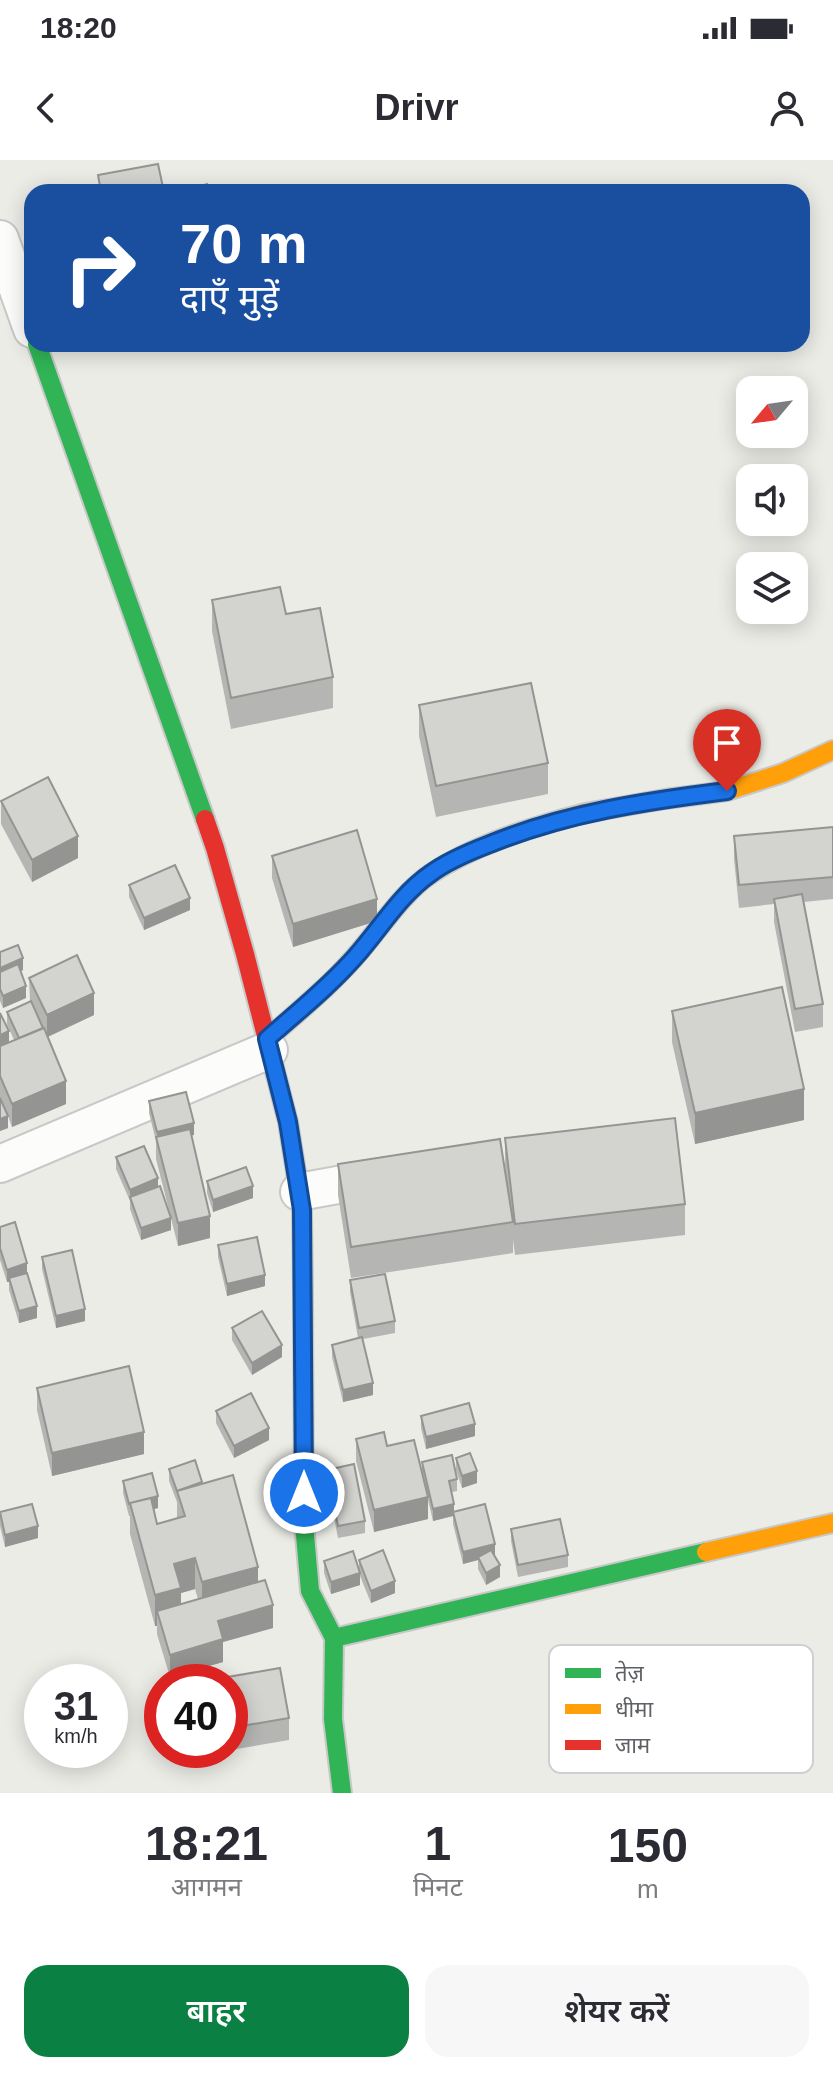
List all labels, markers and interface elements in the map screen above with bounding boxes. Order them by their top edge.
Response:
text: 18:20 [40,11,117,44]
icon: back [24,86,68,130]
icon: person [765,86,809,130]
text: Drivr [374,87,459,128]
text: 70 m [180,212,308,275]
icon: right [48,216,152,320]
text: दाएँ मुड़ें [180,278,279,319]
north arrow [736,376,808,448]
map controls [736,376,808,624]
button: sound [736,464,808,536]
button: layers [736,552,808,624]
pin [693,709,761,791]
icon: arrive [705,721,749,765]
position arrow [262,1451,346,1535]
legend [549,1645,813,1773]
text: तेज़ [615,1660,645,1686]
speed limit sign: 40 [144,1664,248,1768]
text: 31 [54,1684,98,1728]
text: धीमा [615,1697,653,1722]
text: km/h [54,1725,98,1747]
text: जाम [615,1733,651,1758]
text: 18:21 [145,1817,268,1870]
text: 1 [424,1817,451,1870]
text: 150 [608,1819,688,1872]
text: आगमन [171,1872,242,1902]
text: मिनट [413,1872,463,1902]
text: m [637,1874,659,1904]
button: बाहर [24,1965,409,2057]
button: शेयर करें [425,1965,809,2057]

